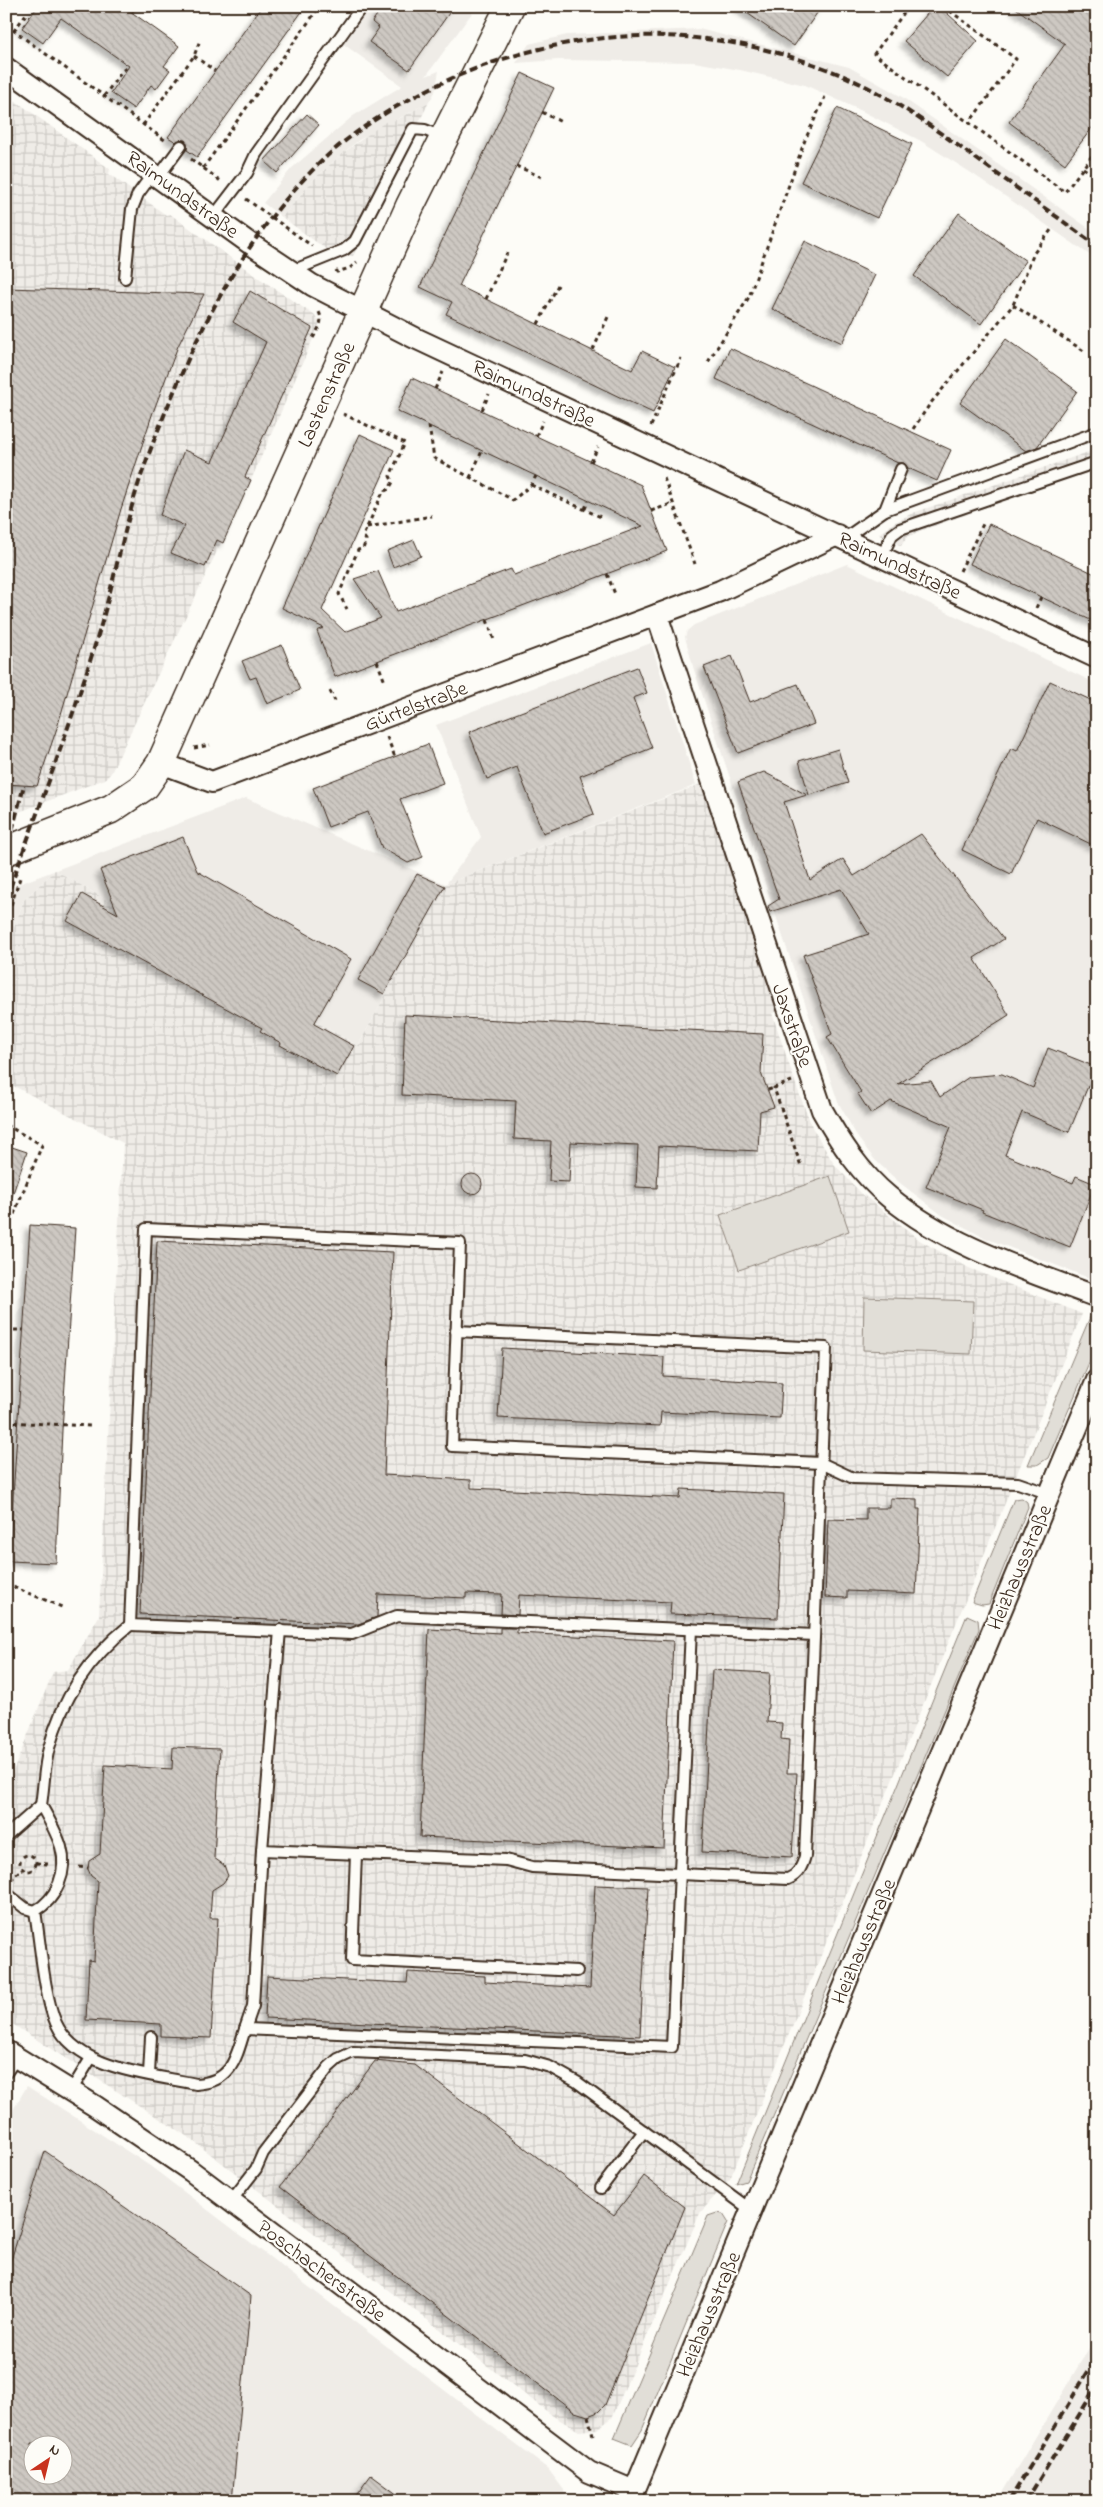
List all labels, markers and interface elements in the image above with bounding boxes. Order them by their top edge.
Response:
street label: Raimundstraße [119,144,245,247]
street label: Lastenstraße [291,337,365,453]
street label: Raimundstraße [466,353,600,437]
street label: Raimundstraße [832,525,966,609]
street label: Gürtelstraße [361,674,473,740]
street label: Jaxstraße [763,980,820,1072]
street label: Heizhausstraße [981,1500,1061,1635]
street label: Heizhausstraße [825,1874,905,2009]
street label: Poschacherstraße [250,2213,392,2330]
street label: Heizhausstraße [670,2247,750,2382]
north arrow [22,2434,72,2484]
text: N [45,2439,64,2462]

